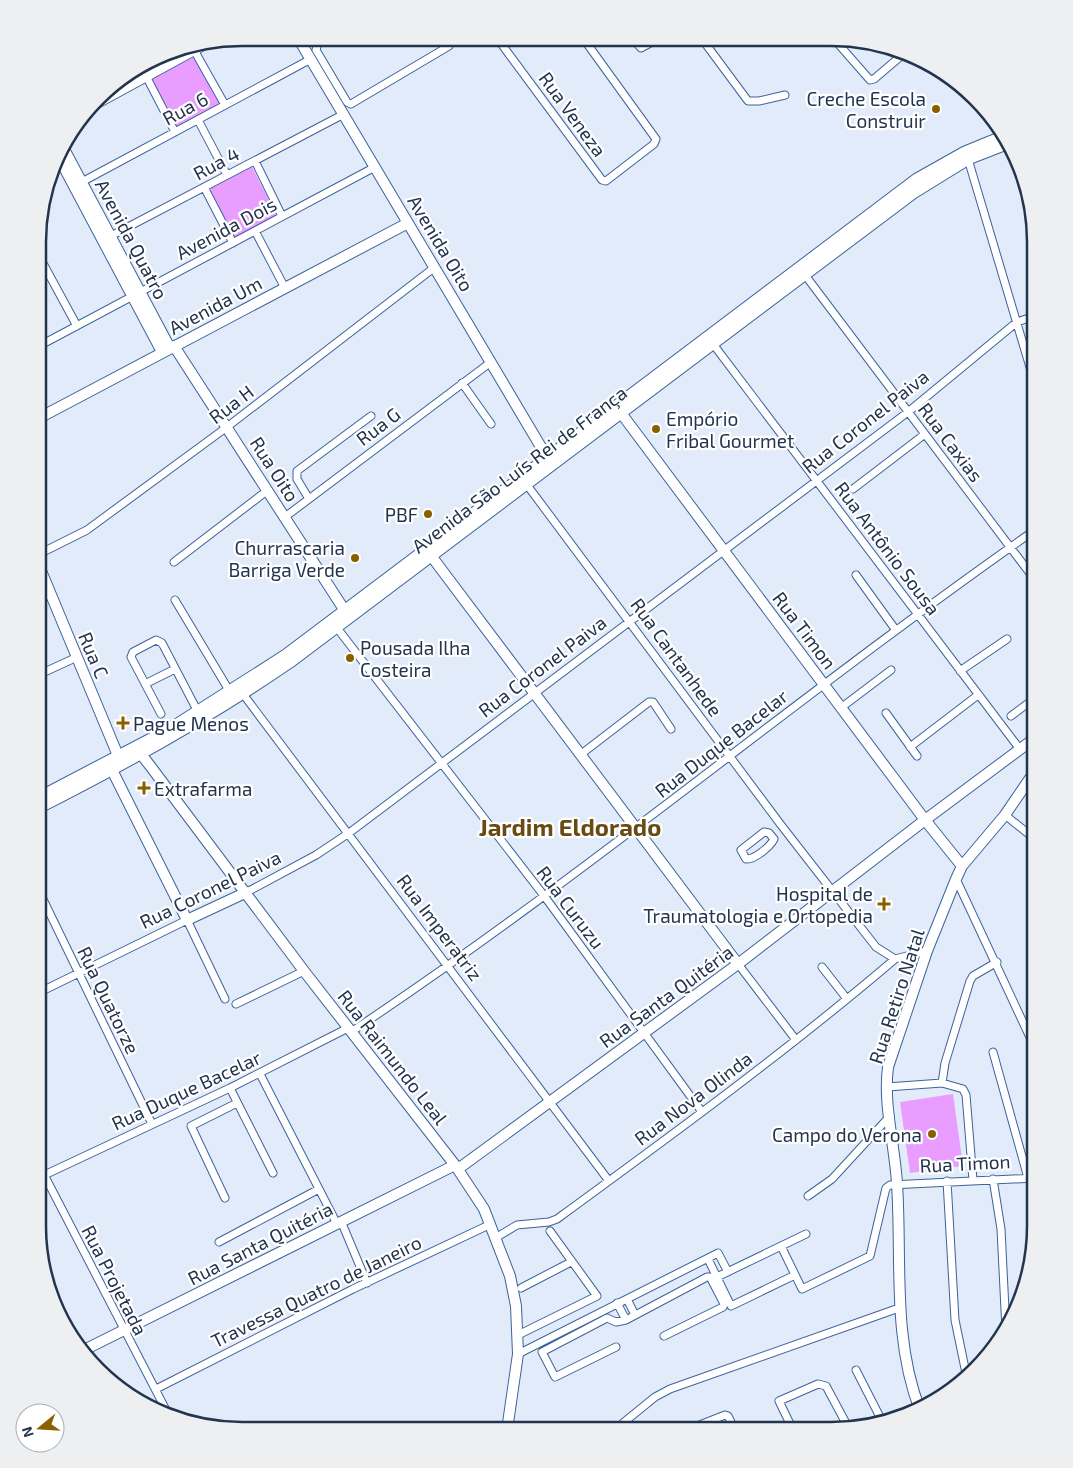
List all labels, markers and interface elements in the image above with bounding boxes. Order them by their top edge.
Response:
street label: Rua Veneza [535,67,611,161]
street label: Rua 6 [158,87,212,129]
place label: Creche Escola Construir [807,87,926,132]
marker: Creche Escola Construir [930,103,942,115]
street label: Rua 4 [189,141,243,185]
street label: Avenida Quatro [91,175,173,303]
street label: Avenida Oito [403,191,479,295]
street label: Avenida Dois [172,192,280,264]
street label: Avenida Um [164,271,266,339]
street label: Rua Coronel Paiva [797,364,933,478]
street label: Rua H [204,380,258,428]
street label: Avenida São Luís Rei de França [407,381,632,558]
street label: Rua Caxias [914,398,988,486]
street label: Rua G [351,402,405,450]
place label: Empório Fribal Gourmet [666,407,794,452]
marker: Empório Fribal Gourmet [650,423,662,435]
street label: Rua Oito [246,432,304,506]
street label: Rua Antônio Sousa [830,477,946,619]
place label: PBF [385,503,418,526]
marker: PBF [422,508,434,520]
place label: Churrascaria Barriga Verde [229,536,345,581]
marker: Churrascaria Barriga Verde [349,552,361,564]
street label: Rua Timon [768,587,842,673]
street label: Rua Cantanhede [626,593,728,721]
street label: Rua Coronel Paiva [473,610,611,722]
street label: Rua C [74,628,114,682]
place label: Pousada Ilha Costeira [360,636,470,681]
marker: Pousada Ilha Costeira [344,652,356,664]
street label: Rua Duque Bacelar [650,684,792,802]
place label: Pague Menos [133,712,249,735]
marker: Pague Menos [117,717,129,729]
place label: Extrafarma [154,777,252,800]
marker: Extrafarma [138,782,150,794]
district label: Jardim Eldorado [479,812,661,841]
street label: Rua Coronel Paiva [136,845,284,933]
street label: Rua Curuzu [532,861,610,953]
street label: Rua Imperatriz [392,869,488,985]
place label: Hospital de Traumatologia e Ortopedia [643,882,873,927]
marker: Hospital de Traumatologia e Ortopedia [877,897,891,911]
street label: Rua Retiro Natal [863,925,929,1066]
street label: Rua Santa Quitéria [595,940,737,1052]
street label: Rua Quatorze [73,942,145,1058]
street label: Rua Raimundo Leal [333,985,453,1129]
street label: Rua Duque Bacelar [108,1045,265,1135]
street label: Rua Nova Olinda [630,1046,756,1150]
place label: Campo do Verona [772,1123,922,1146]
marker: Campo do Verona [926,1128,938,1140]
street label: Rua Timon [919,1149,1011,1177]
street label: Rua Santa Quitéria [184,1196,336,1290]
street label: Rua Projetada [77,1221,153,1339]
street label: Travessa Quatro de Janeiro [207,1230,425,1352]
north arrow [15,1403,65,1453]
text: N [18,1425,37,1440]

